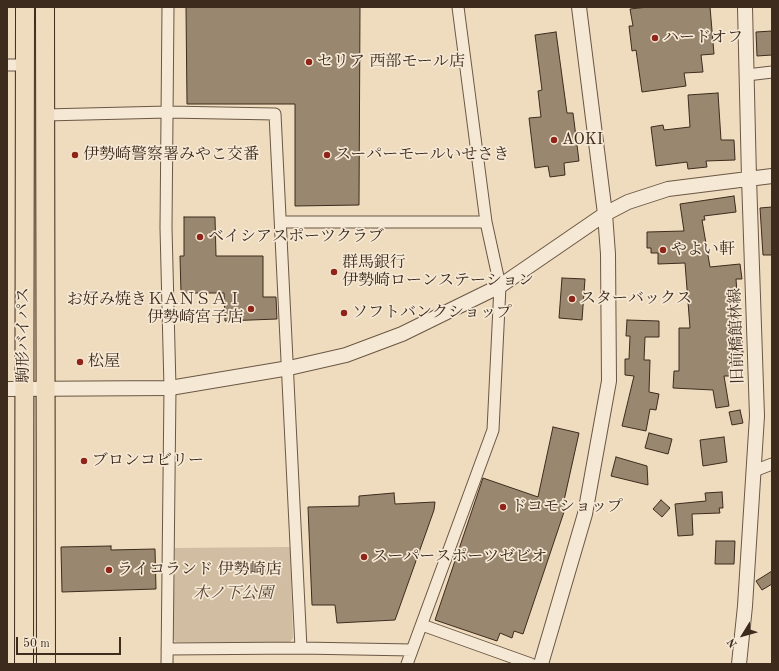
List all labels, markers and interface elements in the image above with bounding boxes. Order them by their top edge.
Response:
place label: ハードオフ [663,28,743,48]
marker: ハードオフ [650,33,660,43]
place label: セリア 西部モール店 [317,52,465,72]
marker: セリア 西部モール店 [304,57,314,67]
place label: AOKI [562,130,603,150]
marker: AOKI [549,135,559,145]
place label: 伊勢崎警察署みやこ交番 [83,145,259,165]
place label: スーパーモールいせさき [335,145,510,165]
marker: 伊勢崎警察署みやこ交番 [70,150,80,160]
marker: スーパーモールいせさき [322,150,332,160]
place label: ベイシアスポーツクラブ [208,227,384,247]
marker: ベイシアスポーツクラブ [195,232,205,242]
place label: やよい軒 [671,240,735,260]
marker: やよい軒 [658,245,668,255]
place label: 群馬銀行 伊勢崎ローンステーション [342,253,534,291]
marker: 群馬銀行 伊勢崎ローンステーション [329,267,339,277]
street label: 駒形バイパス [14,287,34,383]
street label: 旧前橋館林線 [726,288,748,384]
place label: スターバックス [580,289,692,309]
place label: お好み焼きＫＡＮＳＡＩ 伊勢崎宮子店 [67,290,243,328]
marker: スターバックス [567,294,577,304]
place label: ソフトバンクショップ [352,303,512,323]
marker: お好み焼きＫＡＮＳＡＩ 伊勢崎宮子店 [246,304,256,314]
marker: ソフトバンクショップ [339,308,349,318]
place label: 松屋 [88,352,120,372]
marker: 松屋 [75,357,85,367]
place label: ブロンコビリー [92,451,204,471]
marker: ブロンコビリー [79,456,89,466]
place label: ドコモショップ [511,497,623,517]
marker: ドコモショップ [498,502,508,512]
place label: スーパースポーツゼビオ [372,547,547,567]
marker: スーパースポーツゼビオ [359,552,369,562]
place label: ライコランド 伊勢崎店 [117,560,281,580]
marker: ライコランド 伊勢崎店 [104,565,114,575]
park label: 木ノ下公園 [193,584,273,604]
north arrow [723,615,763,655]
scale bar [18,629,123,655]
text: N [726,636,740,649]
text: 50 m [23,638,50,650]

